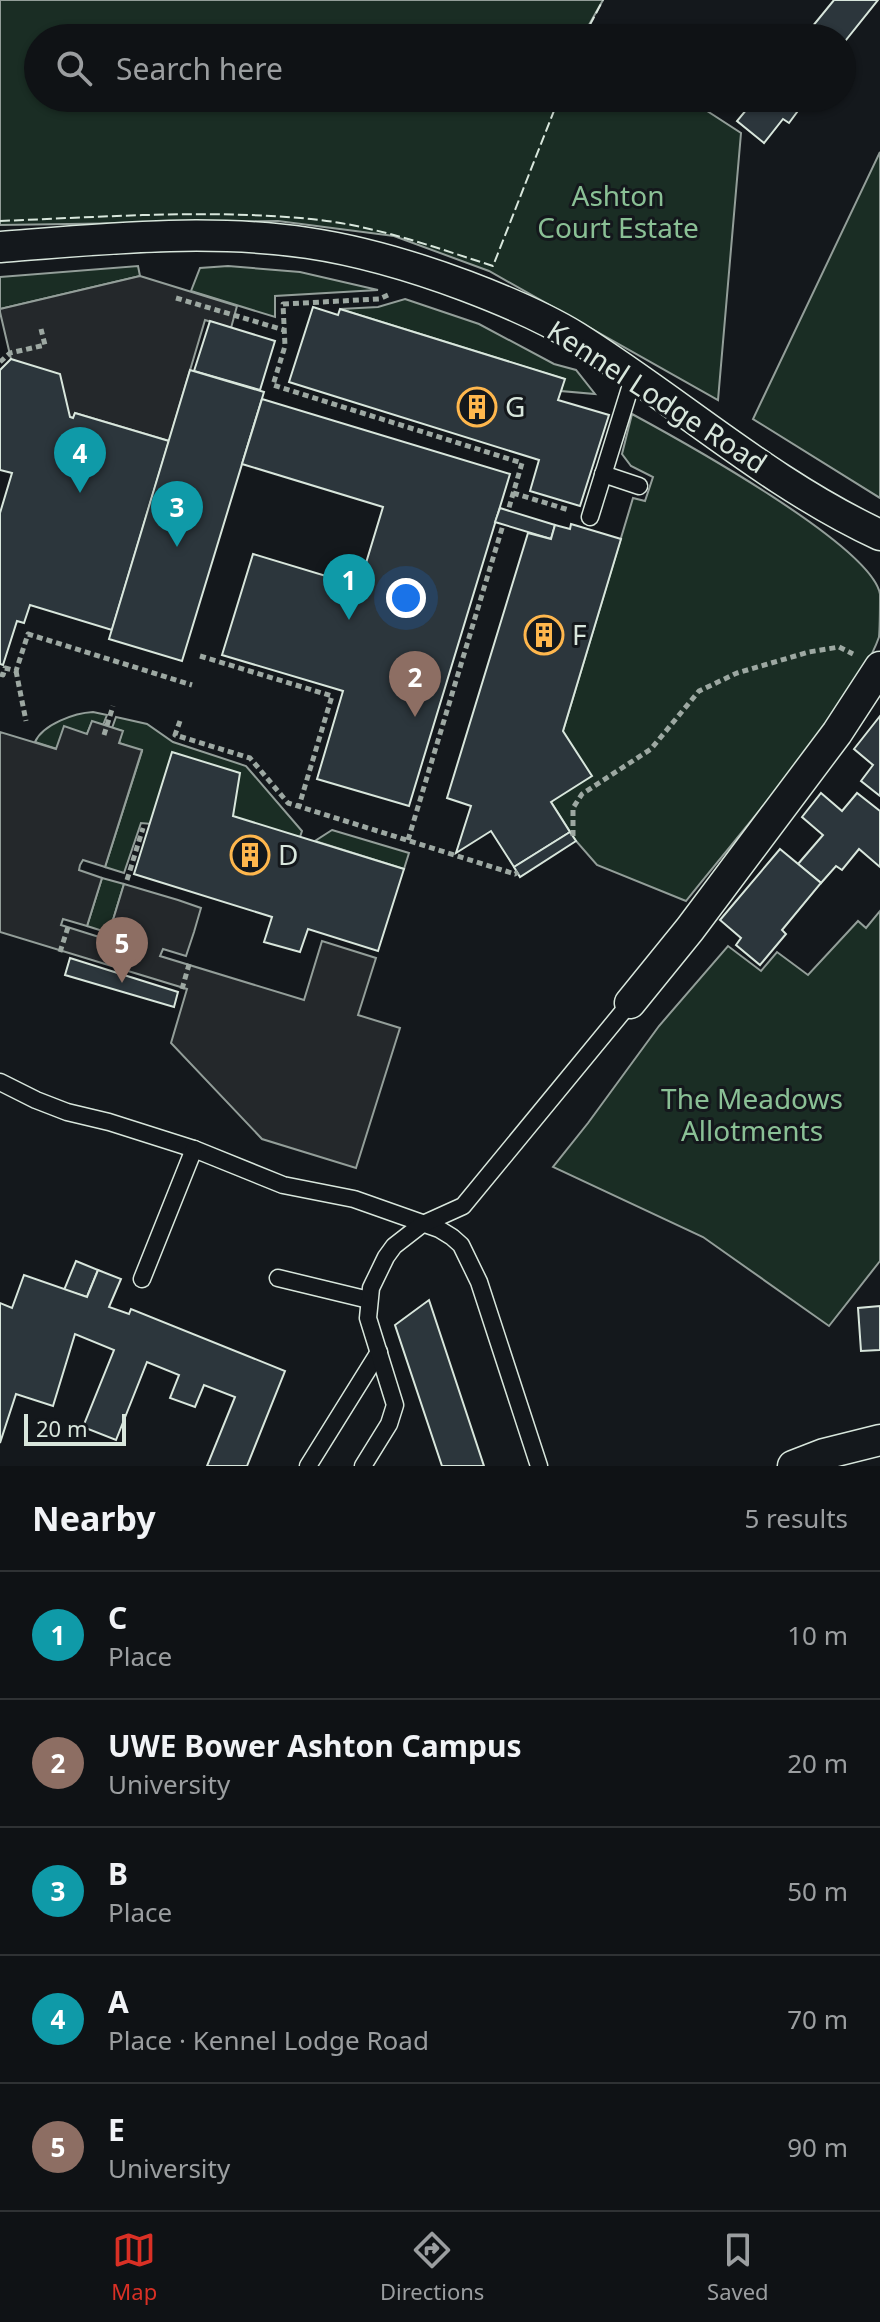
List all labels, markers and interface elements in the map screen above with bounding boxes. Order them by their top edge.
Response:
search box [24,24,856,112]
icon: search [52,46,96,90]
text: Search here [116,48,283,89]
park label: Ashton Court Estate [537,176,699,246]
street label: Kennel Lodge Road [541,311,775,481]
building icon: G [456,386,498,428]
place label: G [505,387,525,425]
pin: 4 [54,427,106,493]
pin: 3 [151,481,203,547]
pin: 1 [323,554,375,620]
your location [386,578,426,618]
building icon: F [523,614,565,656]
place label: F [572,615,587,653]
pin: 2 [389,651,441,717]
building icon: D [229,834,271,876]
place label: D [278,835,298,873]
pin: 5 [96,917,148,983]
park label: The Meadows Allotments [661,1079,843,1149]
scale bar [24,1410,126,1446]
text: 20 m [36,1413,87,1443]
text: Nearby [32,1495,156,1541]
text: 5 results [744,1500,848,1536]
text: C [108,1597,127,1638]
text: 1 [51,1617,65,1653]
text: 10 m [787,1617,848,1653]
text: Place [108,1638,172,1674]
text: UWE Bower Ashton Campus [108,1725,522,1766]
text: 2 [51,1745,65,1781]
text: 20 m [787,1745,848,1781]
text: University [108,1766,230,1802]
text: B [108,1853,128,1894]
text: 3 [51,1873,65,1909]
text: 50 m [787,1873,848,1909]
text: Place [108,1894,172,1930]
text: A [108,1981,129,2022]
text: 4 [51,2001,65,2037]
text: 70 m [787,2001,848,2037]
text: Place · Kennel Lodge Road [108,2022,429,2058]
text: E [108,2109,125,2150]
text: 5 [51,2129,65,2165]
text: 90 m [787,2129,848,2165]
text: University [108,2150,230,2186]
tab: Map [111,2228,157,2306]
tab: Directions [380,2228,484,2306]
tab: Saved [707,2228,769,2306]

